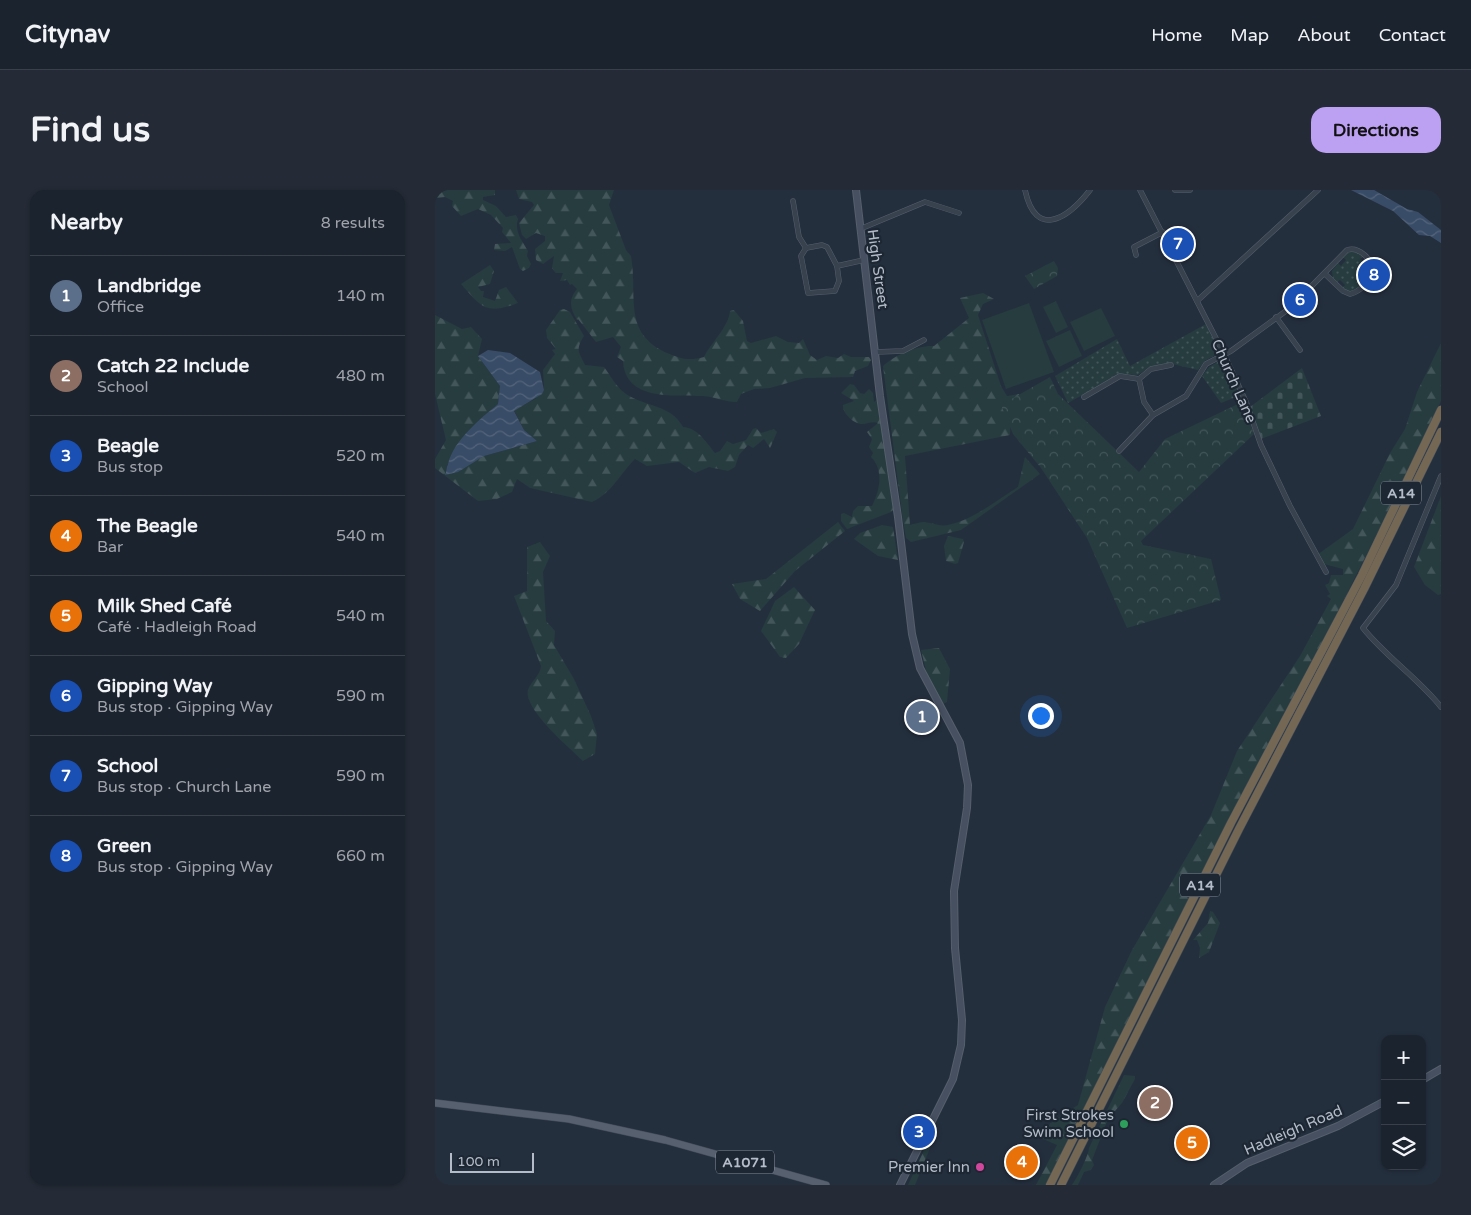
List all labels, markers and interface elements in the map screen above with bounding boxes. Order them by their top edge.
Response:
text: Citynav [25,20,110,49]
text: Home [1151,24,1202,46]
text: Map [1230,24,1269,46]
text: About [1297,24,1351,46]
text: Contact [1379,24,1446,46]
button: Directions [1311,107,1441,153]
text: Find us [30,109,150,151]
text: Nearby [50,210,123,235]
text: 8 results [321,213,385,233]
pin: 7 [1162,225,1194,263]
street label: High Street [864,228,893,310]
pin: 8 [1358,256,1390,294]
text: Landbridge [97,275,201,297]
pin: 6 [1284,281,1316,319]
text: 1 [61,286,71,306]
text: 140 m [336,286,385,306]
text: Office [97,297,144,317]
street label: Church Lane [1207,336,1261,426]
text: Catch 22 Include [97,355,249,377]
text: 2 [61,366,71,386]
text: 480 m [336,366,385,386]
text: School [97,377,149,397]
text: Beagle [97,435,159,457]
text: 3 [61,446,71,466]
text: 520 m [336,446,385,466]
text: Bus stop [97,457,163,477]
road number: A14 [1381,482,1421,504]
text: The Beagle [97,515,198,537]
text: 4 [61,526,71,546]
text: 540 m [336,526,385,546]
text: Bar [97,537,123,557]
text: Milk Shed Café [97,595,232,617]
text: 5 [61,606,71,626]
text: 540 m [336,606,385,626]
text: Café · Hadleigh Road [97,617,257,637]
text: Gipping Way [97,675,212,697]
text: 6 [61,686,71,706]
text: 590 m [336,686,385,706]
text: Bus stop · Gipping Way [97,697,273,717]
pin: 1 [906,698,938,736]
your location [1028,703,1054,729]
text: School [97,755,158,777]
text: 7 [61,766,71,786]
text: 590 m [336,766,385,786]
text: Bus stop · Church Lane [97,777,271,797]
text: Green [97,835,151,857]
text: 8 [61,846,71,866]
text: 660 m [336,846,385,866]
text: Bus stop · Gipping Way [97,857,273,877]
road number: A14 [1180,874,1220,896]
map controls [1381,1035,1426,1170]
button: + [1381,1035,1426,1080]
button: − [1381,1080,1426,1125]
pin: 2 [1139,1084,1171,1122]
street label: Hadleigh Road [1241,1101,1345,1159]
place label: First Strokes Swim School [1024,1106,1114,1141]
pin: 3 [903,1113,935,1151]
marker: First Strokes Swim School [1118,1118,1130,1130]
pin: 5 [1176,1124,1208,1162]
button: layers [1381,1125,1426,1170]
pin: 4 [1006,1143,1038,1181]
scale bar [450,1150,534,1173]
road number: A1071 [716,1150,774,1174]
text: 100 m [457,1153,500,1170]
place label: Premier Inn [888,1158,970,1176]
marker: Premier Inn [974,1161,986,1173]

